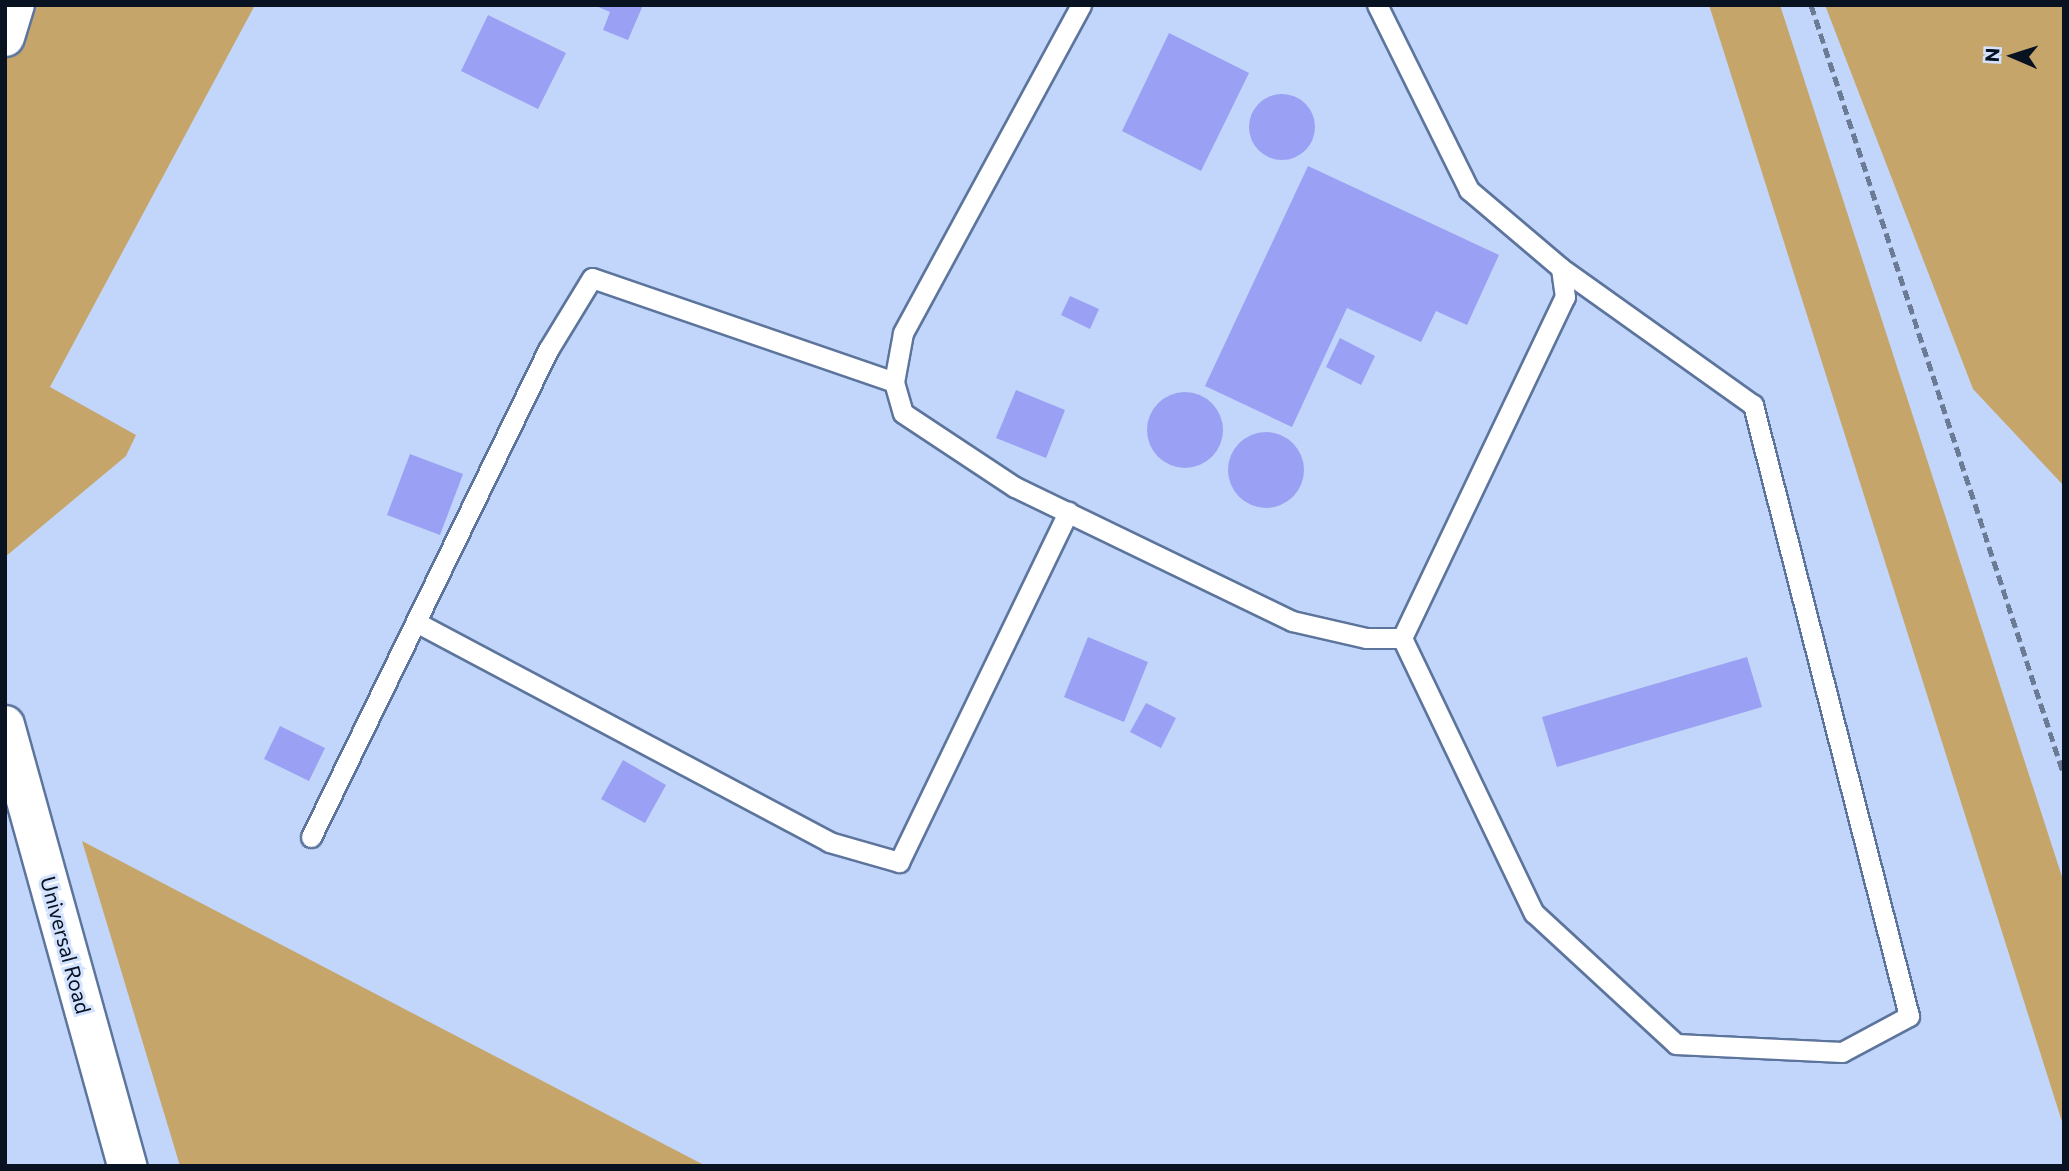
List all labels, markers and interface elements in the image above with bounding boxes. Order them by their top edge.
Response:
north arrow [1978,21,2048,91]
text: N [1980,47,2003,63]
street label: Universal Road [36,874,96,1016]

